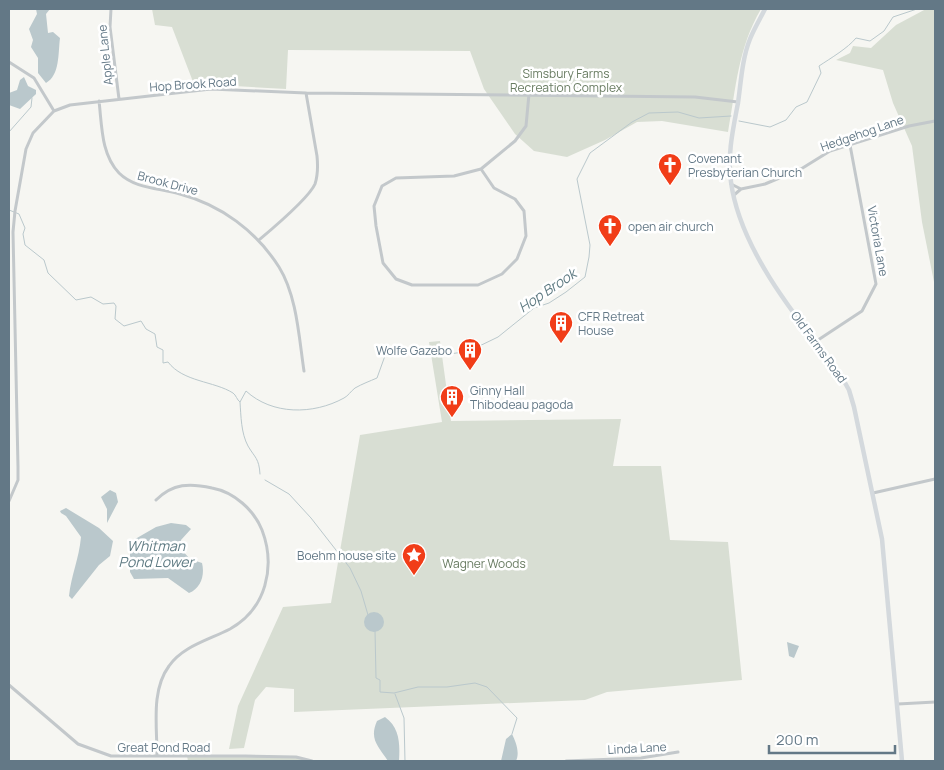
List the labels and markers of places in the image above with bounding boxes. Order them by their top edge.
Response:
place label: Covenant Presbyterian Church [688,150,802,181]
church icon: Covenant Presbyterian Church [657,152,683,186]
church icon: open air church [597,213,623,247]
place label: open air church [628,218,714,235]
place label: CFR Retreat House [578,308,645,339]
building icon: CFR Retreat House [548,310,574,344]
building icon: Wolfe Gazebo [457,337,483,371]
place label: Wolfe Gazebo [376,342,452,359]
place label: Ginny Hall Thibodeau pagoda [470,382,573,413]
building icon: Ginny Hall Thibodeau pagoda [439,384,465,418]
place icon: Boehm house site [401,542,427,576]
place label: Boehm house site [297,547,396,564]

